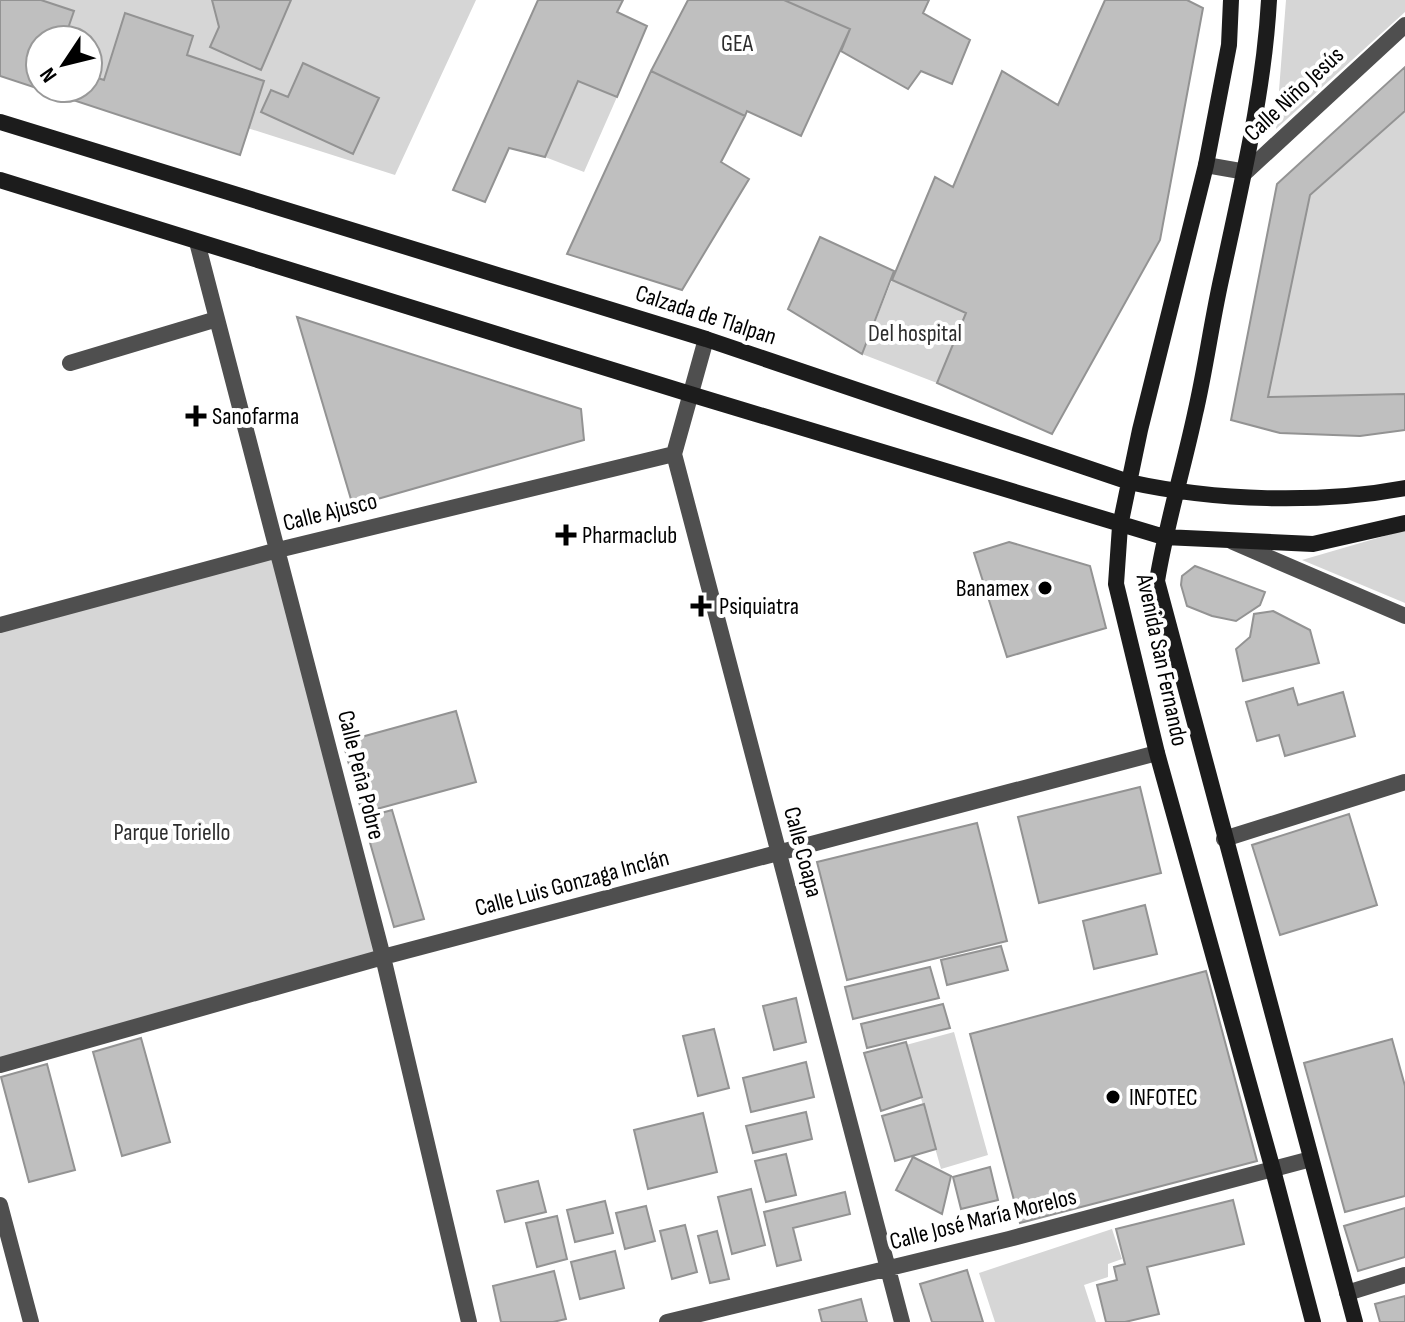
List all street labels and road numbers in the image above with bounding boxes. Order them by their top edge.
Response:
street label: Calle Niño Jesús [1238,41,1350,147]
street label: Calzada de Tlalpan [632,279,780,351]
street label: Calle Ajusco [280,486,380,538]
street label: Avenida San Fernando [1129,570,1194,749]
street label: Calle Peña Pobre [331,707,391,843]
street label: Calle Coapa [777,804,829,900]
street label: Calle Luis Gonzaga Inclán [472,843,672,923]
street label: Calle José María Morelos [887,1182,1079,1256]

